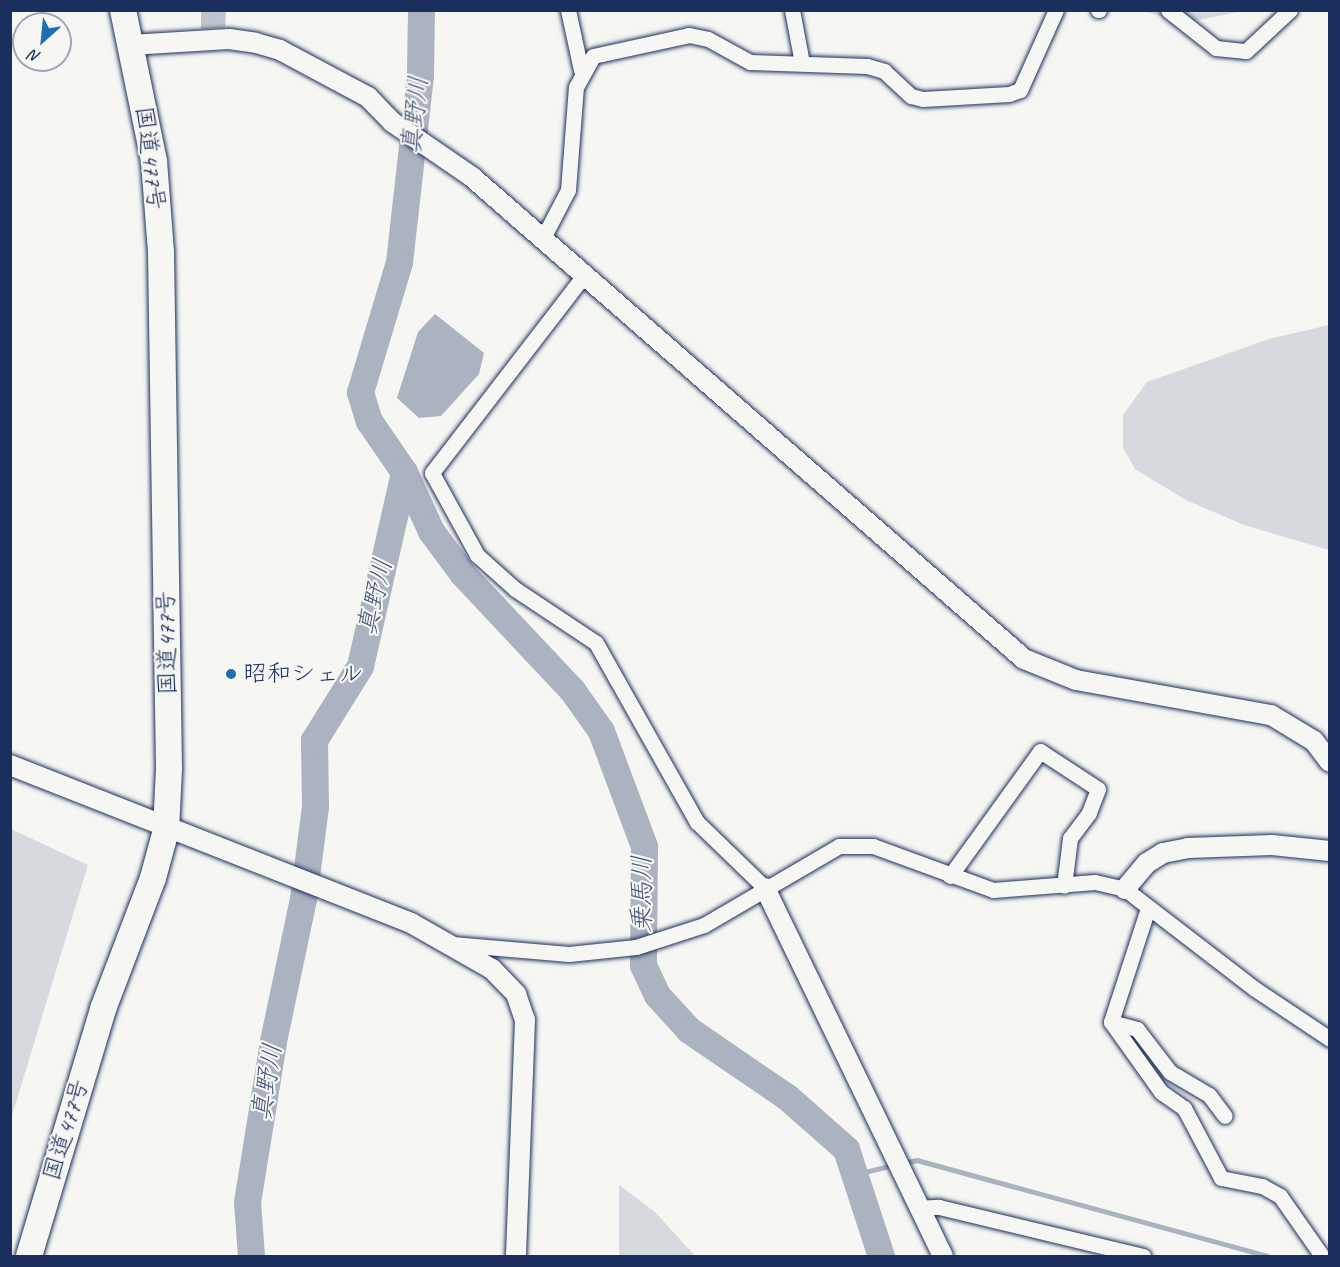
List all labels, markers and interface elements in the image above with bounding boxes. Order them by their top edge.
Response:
north arrow [12,12,72,72]
text: N [26,45,44,67]
water label: 真野川 [395,75,435,155]
street label: 国道477号 [129,104,171,212]
water label: 真野川 [351,555,399,639]
street label: 国道477号 [152,591,182,695]
place label: 昭和シェル [243,660,363,688]
marker: 昭和シェル [224,667,238,681]
water label: 乗馬川 [626,855,658,933]
water label: 真野川 [245,1041,289,1123]
street label: 国道477号 [37,1076,95,1184]

